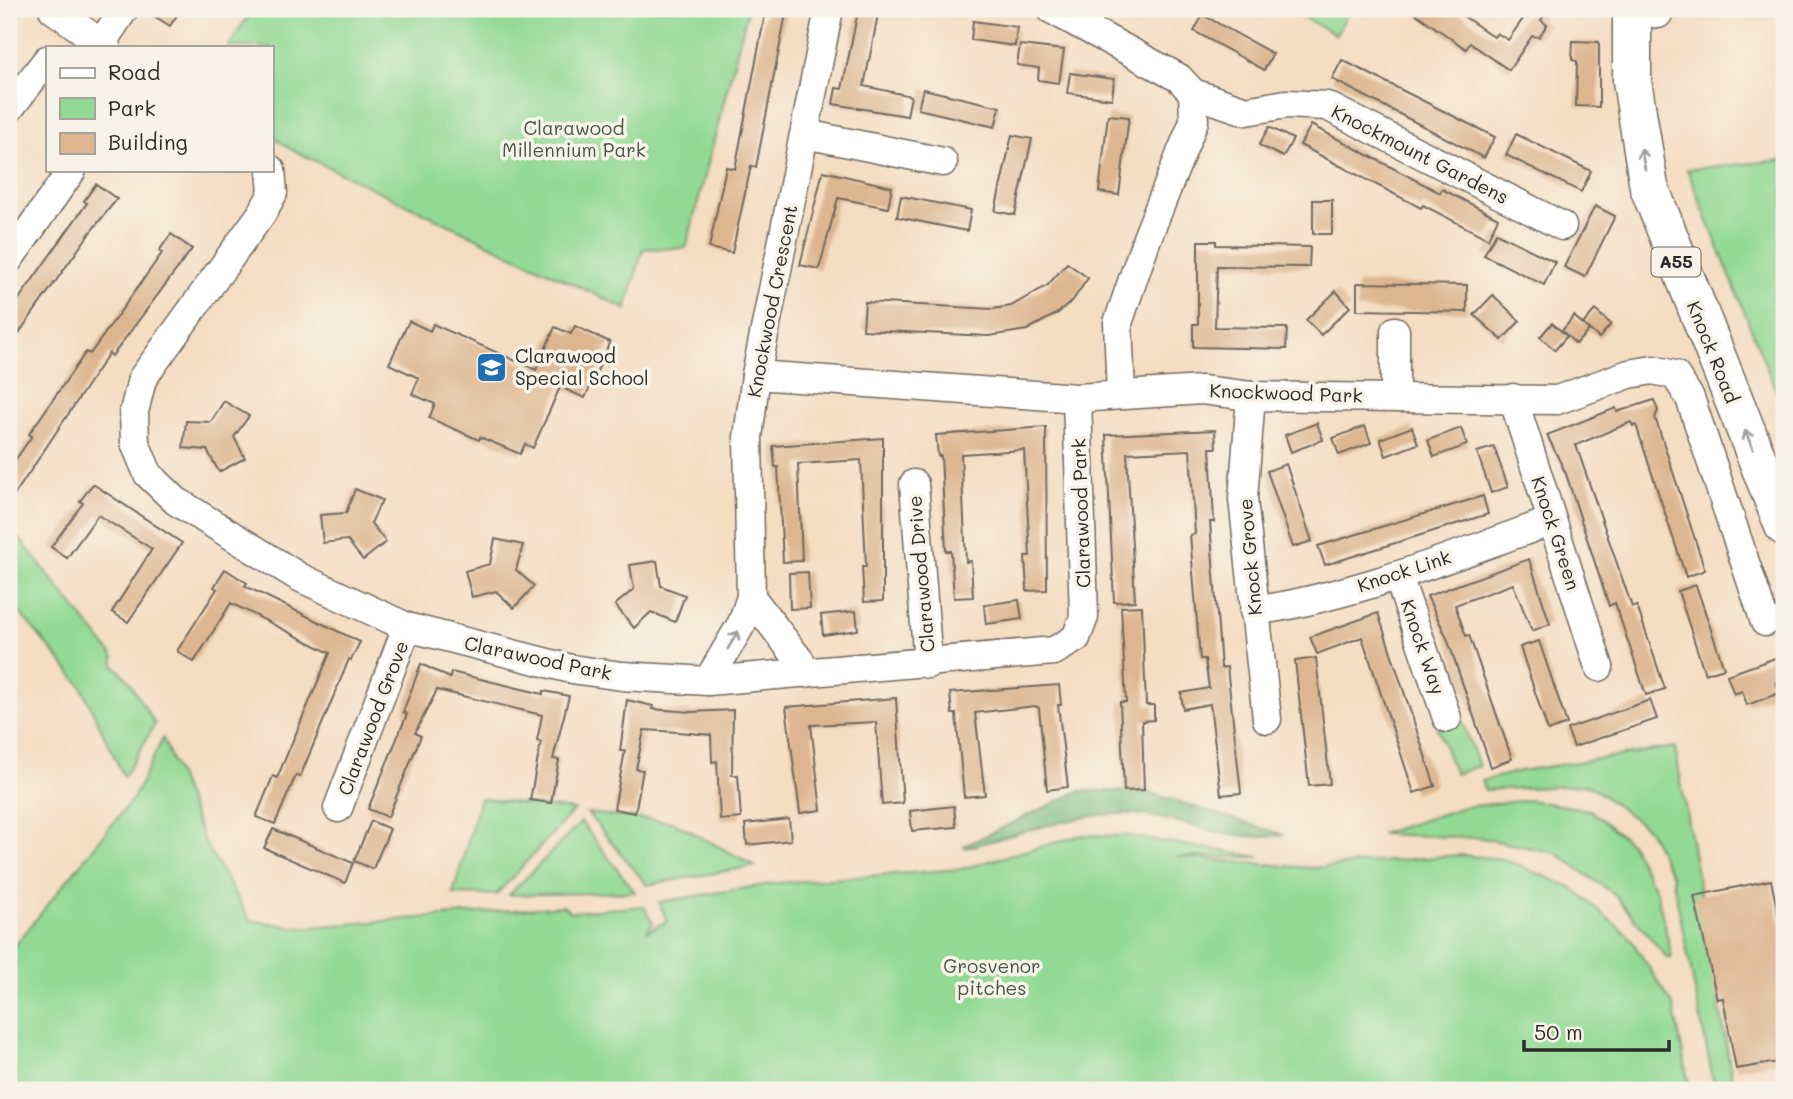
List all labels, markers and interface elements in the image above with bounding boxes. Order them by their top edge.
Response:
legend [46,46,273,172]
text: Road [108,58,160,85]
text: Park [108,94,156,121]
street label: Knockmount Gardens [1328,98,1513,209]
park label: Clarawood Millennium Park [502,115,646,162]
text: Building [108,128,188,155]
one-way arrow [1635,148,1649,171]
street label: Knockwood Crescent [741,202,802,399]
road number: A55 [1652,248,1700,276]
street label: Knock Road [1682,297,1745,407]
place label: Clarawood Special School [515,343,649,390]
school or university icon: Clarawood Special School [475,350,509,384]
street label: Knockwood Park [1209,377,1363,408]
one-way arrow [1741,430,1754,451]
street label: Clarawood Park [1065,438,1096,588]
street label: Knock Green [1526,473,1587,593]
street label: Clarawood Drive [901,495,940,653]
street label: Knock Grove [1232,497,1267,617]
street label: Knock Link [1354,544,1454,597]
street label: Knock Way [1396,596,1451,698]
street label: Clarawood Park [462,630,614,685]
one-way arrow [726,631,740,651]
street label: Clarawood Grove [332,637,414,799]
park label: Grosvenor pitches [943,953,1041,1000]
scale bar [1524,1008,1669,1052]
text: 50 m [1534,1018,1583,1045]

